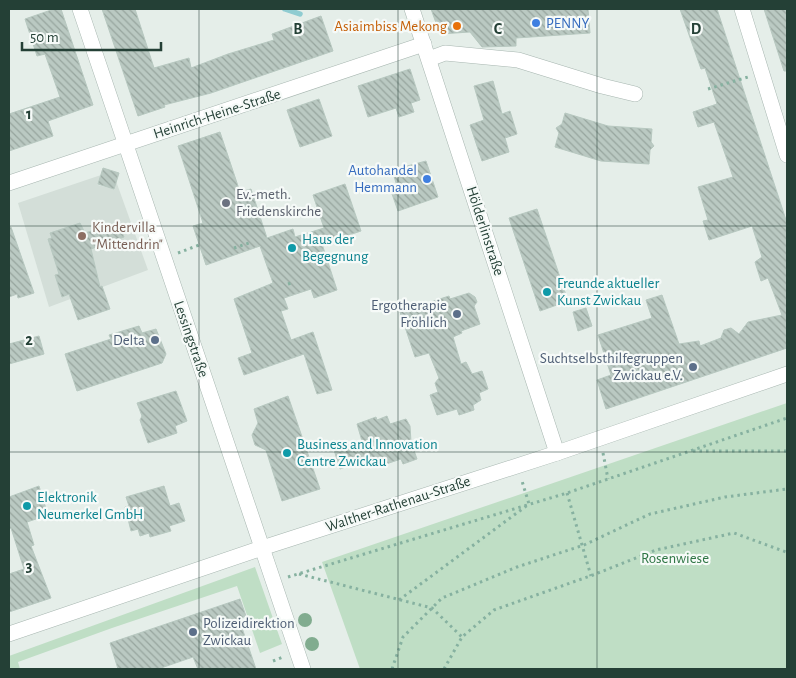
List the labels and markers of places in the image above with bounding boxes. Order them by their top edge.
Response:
place label: PENNY [546,16,590,31]
marker: PENNY [530,17,542,29]
place label: Asiaimbiss Mekong [334,19,448,34]
marker: Asiaimbiss Mekong [451,20,463,32]
place label: Autohandel Hemmann [348,163,417,195]
marker: Autohandel Hemmann [421,173,433,185]
place label: Ev.-meth. Friedenskirche [236,187,321,219]
marker: Ev.-meth. Friedenskirche [220,197,232,209]
place label: Kindervilla "Mittendrin" [92,220,163,252]
marker: Kindervilla "Mittendrin" [76,230,88,242]
place label: Haus der Begegnung [302,232,369,264]
marker: Haus der Begegnung [286,242,298,254]
place label: Freunde aktueller Kunst Zwickau [557,276,660,308]
marker: Freunde aktueller Kunst Zwickau [541,286,553,298]
place label: Ergotherapie Fröhlich [371,298,447,330]
marker: Ergotherapie Fröhlich [451,308,463,320]
place label: Delta [113,333,145,348]
marker: Delta [149,334,161,346]
place label: Suchtselbsthilfegruppen Zwickau e.V. [540,351,683,383]
marker: Suchtselbsthilfegruppen Zwickau e.V. [687,361,699,373]
place label: Business and Innovation Centre Zwickau [297,437,438,469]
marker: Business and Innovation Centre Zwickau [281,447,293,459]
place label: Elektronik Neumerkel GmbH [37,490,143,522]
marker: Elektronik Neumerkel GmbH [21,500,33,512]
place label: Polizeidirektion Zwickau [203,616,295,648]
marker: Polizeidirektion Zwickau [187,626,199,638]

